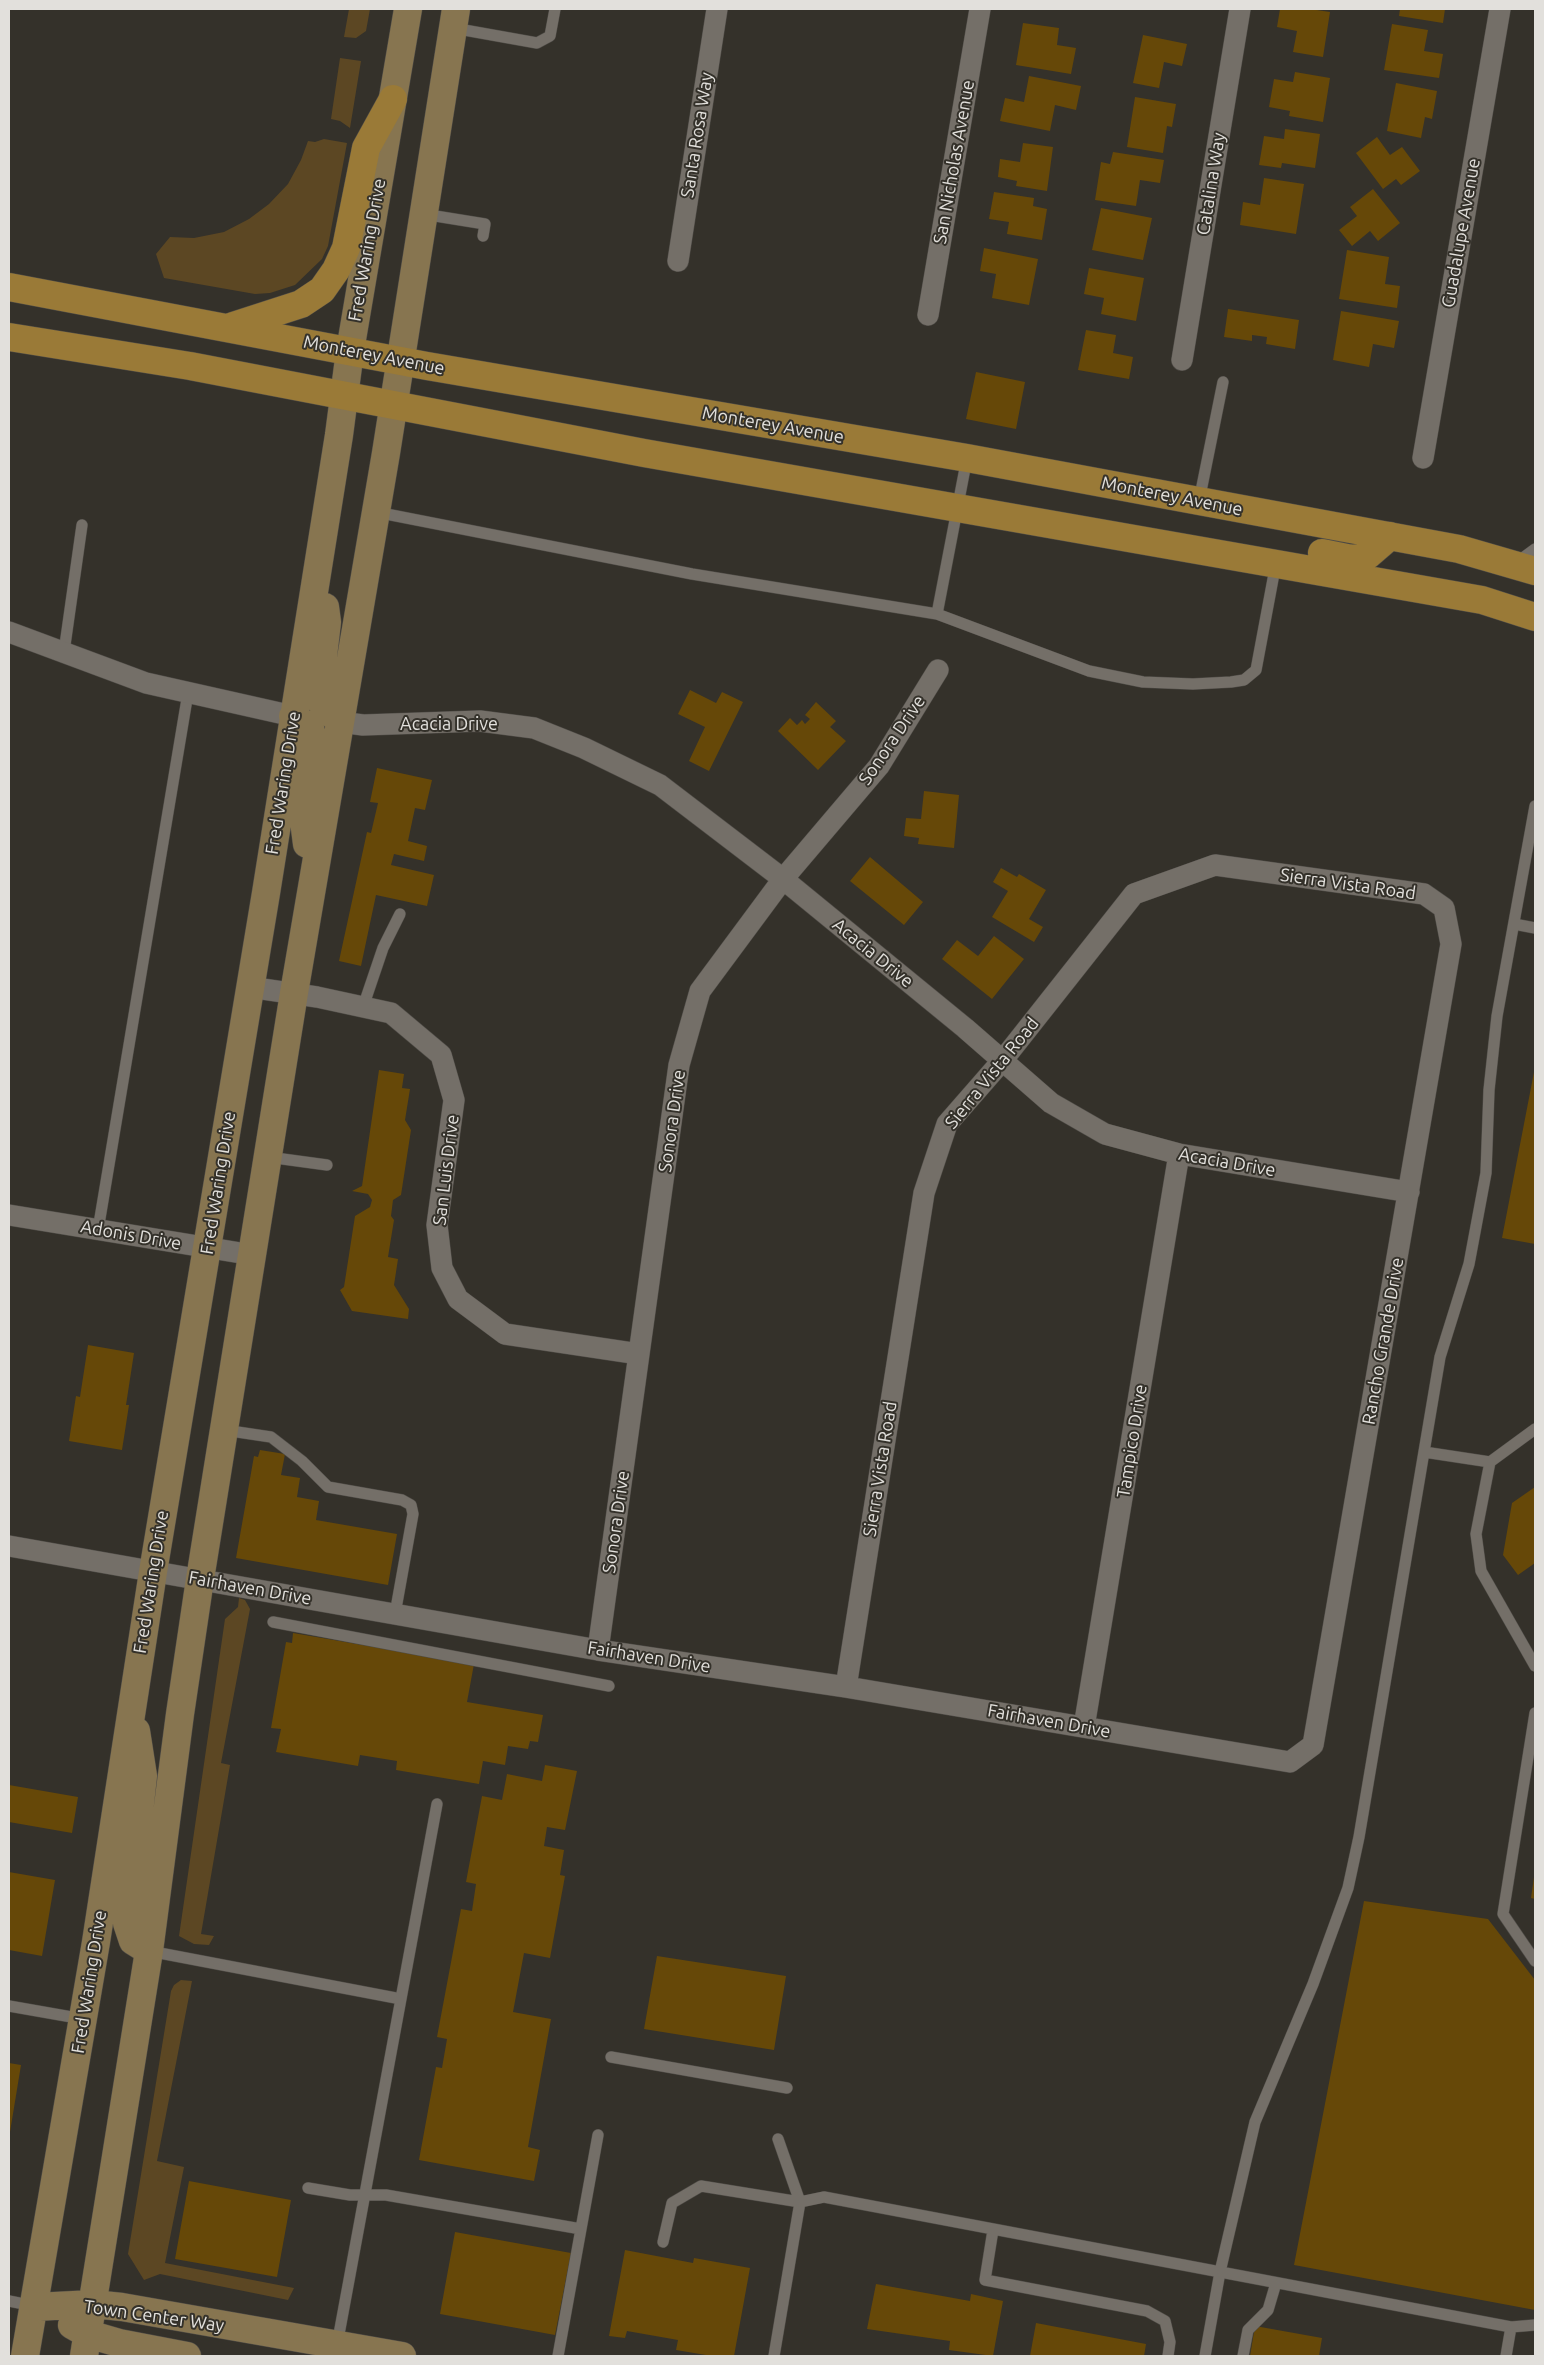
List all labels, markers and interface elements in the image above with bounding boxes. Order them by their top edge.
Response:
street label: Santa Rosa Way [676,71,718,199]
street label: San Nicholas Avenue [929,78,979,246]
street label: Catalina Way [1192,131,1230,237]
street label: Guadalupe Avenue [1437,157,1485,309]
street label: Fred Waring Drive [344,177,390,323]
street label: Monterey Avenue [301,331,447,379]
street label: Monterey Avenue [700,402,846,448]
street label: Monterey Avenue [1099,472,1245,520]
street label: Sonora Drive [854,691,930,789]
street label: Fred Waring Drive [261,710,305,856]
street label: Acacia Drive [400,713,498,735]
street label: Sierra Vista Road [1279,864,1417,904]
street label: Acacia Drive [828,914,918,992]
street label: Sierra Vista Road [941,1013,1043,1133]
street label: Sonora Drive [654,1068,690,1174]
street label: Fred Waring Drive [196,1110,240,1256]
street label: San Luis Drive [428,1113,464,1227]
street label: Acacia Drive [1177,1143,1277,1181]
street label: Adonis Drive [79,1216,183,1254]
street label: Rancho Grande Drive [1358,1256,1408,1426]
street label: Tampico Drive [1112,1383,1152,1499]
street label: Sierra Vista Road [859,1400,901,1538]
street label: Sonora Drive [598,1469,634,1575]
street label: Fred Waring Drive [129,1509,173,1655]
street label: Fairhaven Drive [187,1567,313,1609]
street label: Fairhaven Drive [586,1637,712,1677]
street label: Fairhaven Drive [986,1700,1112,1742]
street label: Fred Waring Drive [67,1909,111,2055]
street label: Town Center Way [82,2295,226,2337]

